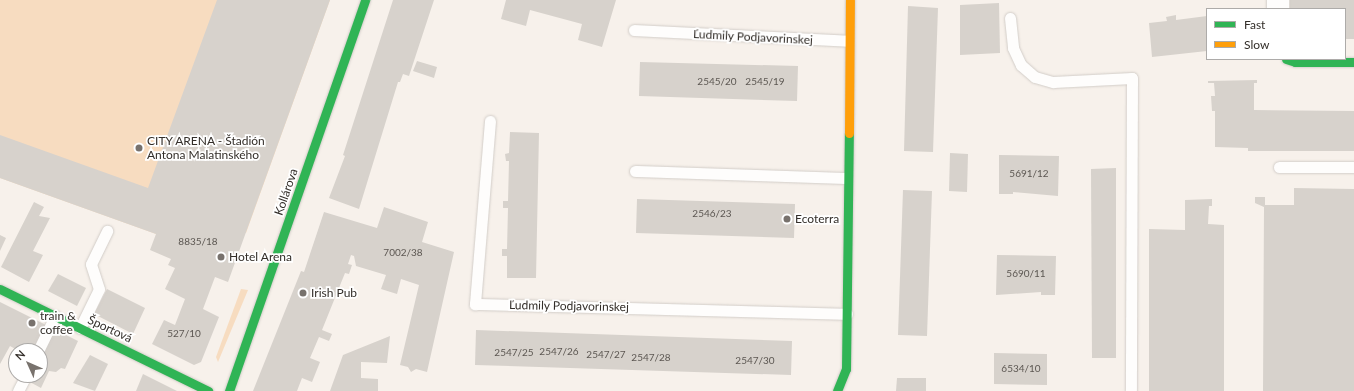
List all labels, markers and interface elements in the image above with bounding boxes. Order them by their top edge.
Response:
legend [1206,8,1346,60]
text: Fast [1244,17,1265,32]
street label: Ľudmily Podjavorinskej [693,27,813,47]
text: Slow [1244,37,1269,52]
house number: 2545/20 [697,76,737,88]
house number: 2545/19 [745,76,785,88]
place label: CITY ARENA - Štadión Antona Malatinského [147,134,266,162]
marker: CITY ARENA - Štadión Antona Malatinského [134,143,144,153]
street label: Kollárova [271,167,301,217]
house number: 5691/12 [1009,168,1049,180]
house number: 2546/23 [692,208,732,220]
place label: Ecoterra [795,212,839,226]
marker: Ecoterra [782,214,792,224]
house number: 8835/18 [178,236,218,248]
house number: 7002/38 [383,247,423,259]
place label: Hotel Arena [229,250,292,264]
marker: Hotel Arena [216,252,226,262]
house number: 5690/11 [1006,268,1046,280]
place label: Irish Pub [311,286,357,300]
marker: Irish Pub [298,288,308,298]
street label: Ľudmily Podjavorinskej [509,298,629,314]
place label: train & coffee [40,309,76,337]
street label: Športová [86,312,134,346]
marker: train & coffee [27,318,37,328]
house number: 527/10 [167,328,201,340]
north arrow [8,343,48,383]
house number: 2547/26 [539,346,579,358]
text: N [12,347,27,362]
house number: 2547/25 [494,347,534,359]
house number: 2547/27 [586,349,626,361]
house number: 2547/28 [631,352,671,364]
house number: 2547/30 [735,355,775,367]
house number: 6534/10 [1001,363,1041,375]

